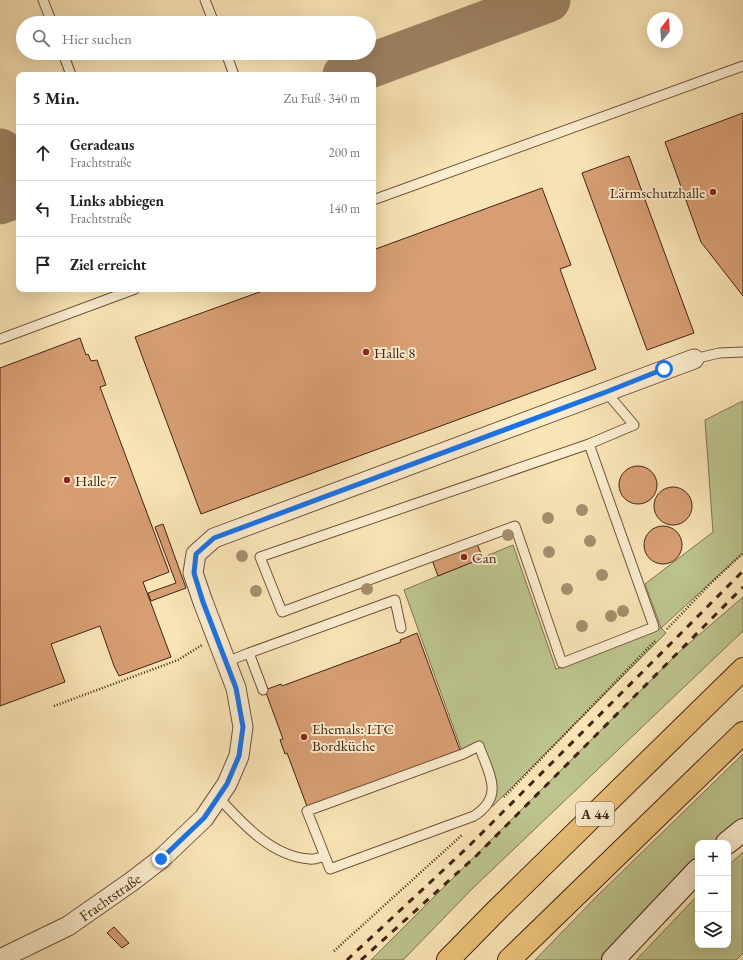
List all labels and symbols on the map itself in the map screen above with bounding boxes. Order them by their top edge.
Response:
north arrow [647,12,683,48]
place label: Lärmschutzhalle [610,183,705,202]
marker: Lärmschutzhalle [708,187,718,197]
place label: Halle 8 [374,343,415,362]
marker: Halle 8 [361,347,371,357]
route start [655,360,673,378]
place label: Halle 7 [75,471,117,490]
marker: Halle 7 [62,475,72,485]
place label: Can [472,548,497,567]
marker: Can [459,552,469,562]
place label: Ehemals: LTC Bordküche [312,719,394,755]
marker: Ehemals: LTC Bordküche [299,732,309,742]
road number: A 44 [576,802,614,826]
route end [152,850,170,868]
street label: Frachtstraße [75,869,145,925]

